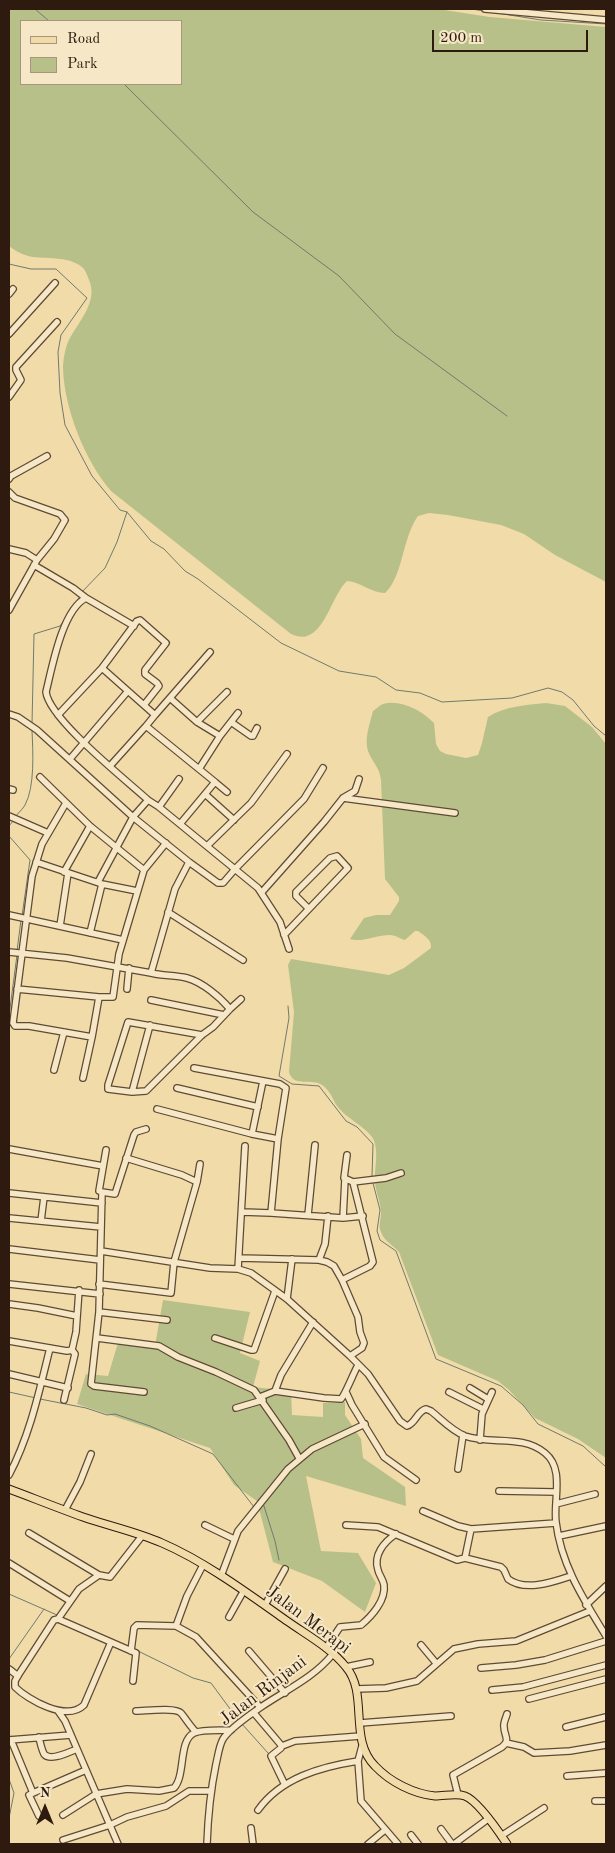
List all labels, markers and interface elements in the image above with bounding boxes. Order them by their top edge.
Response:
legend [20,20,182,85]
scale bar [435,20,591,52]
text: 200 m [440,31,482,46]
text: Road [67,32,100,47]
text: Park [67,57,98,72]
street label: Jalan Merapi [261,1581,355,1659]
street label: Jalan Rinjani [215,1651,311,1731]
north arrow [20,1783,70,1833]
text: N [40,1786,50,1800]

